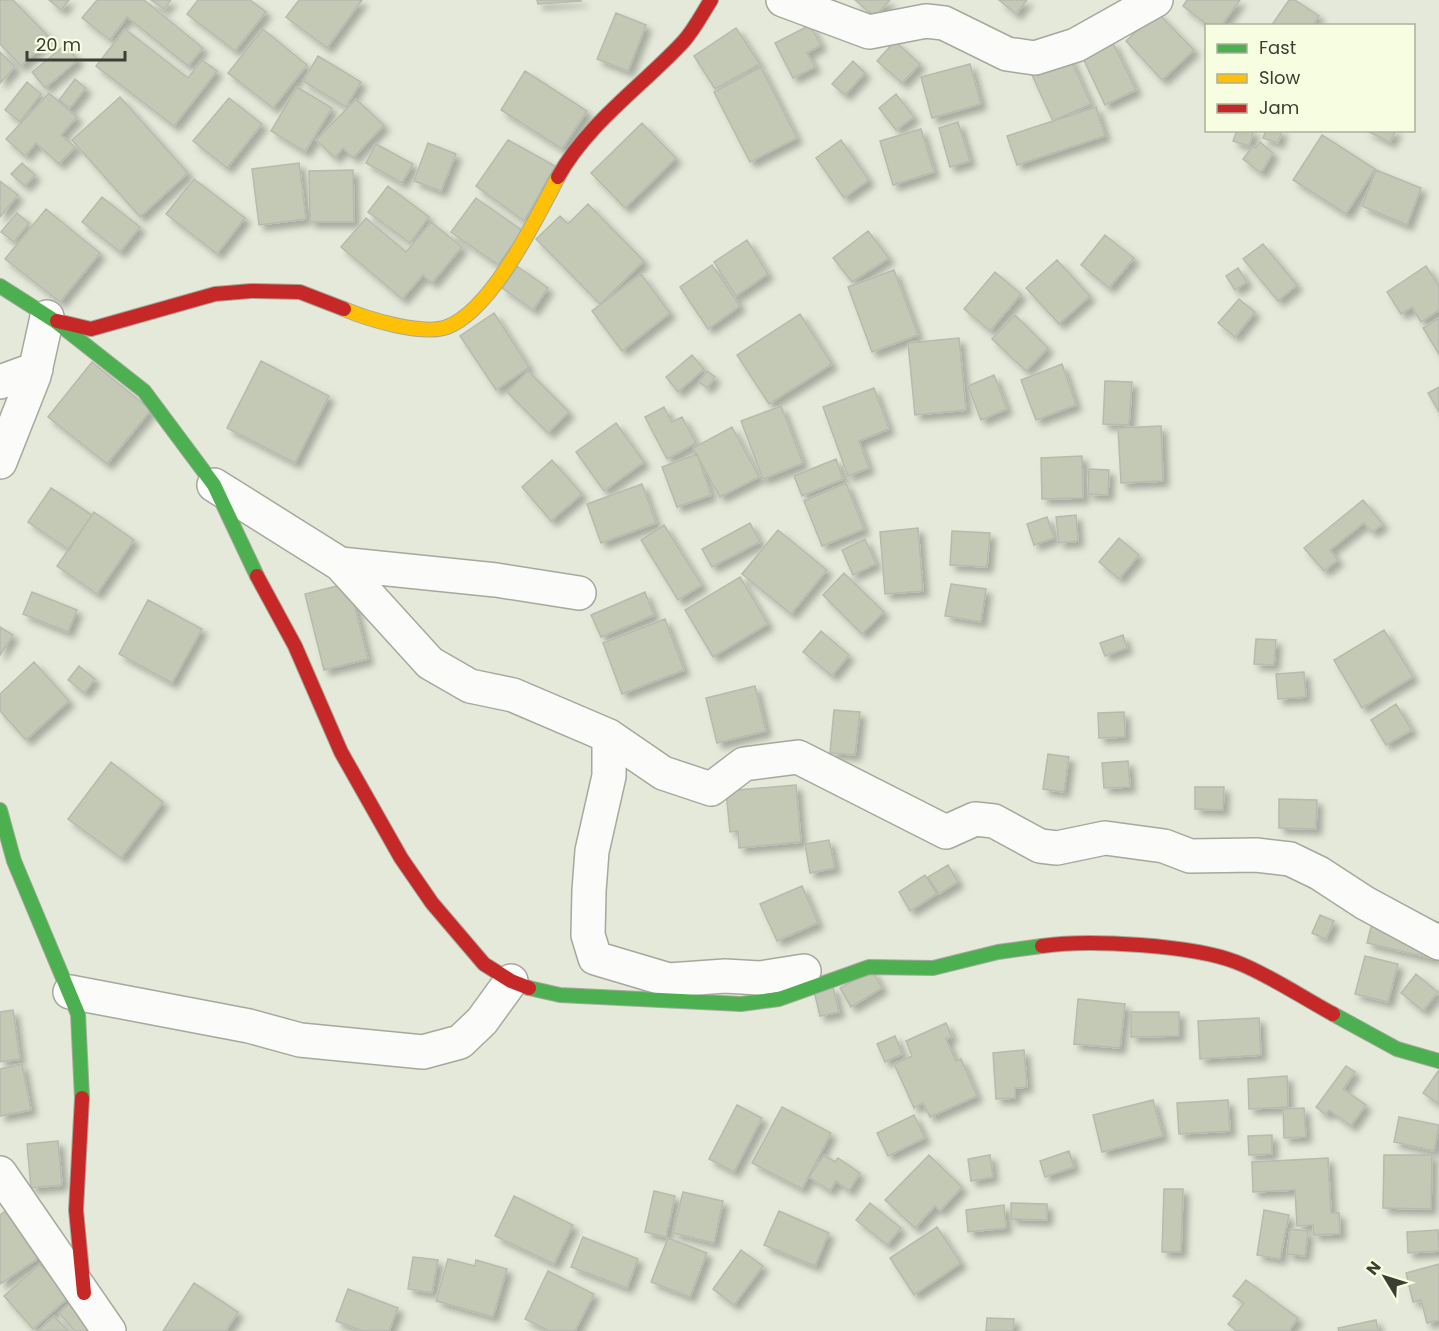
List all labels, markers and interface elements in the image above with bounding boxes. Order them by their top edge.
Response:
scale bar [27,24,124,62]
legend [1205,24,1415,132]
text: 20 m [36,32,81,57]
text: Fast [1259,35,1296,60]
text: Slow [1259,65,1301,90]
text: Jam [1259,95,1299,120]
north arrow [1355,1247,1415,1307]
text: N [1361,1256,1386,1280]

